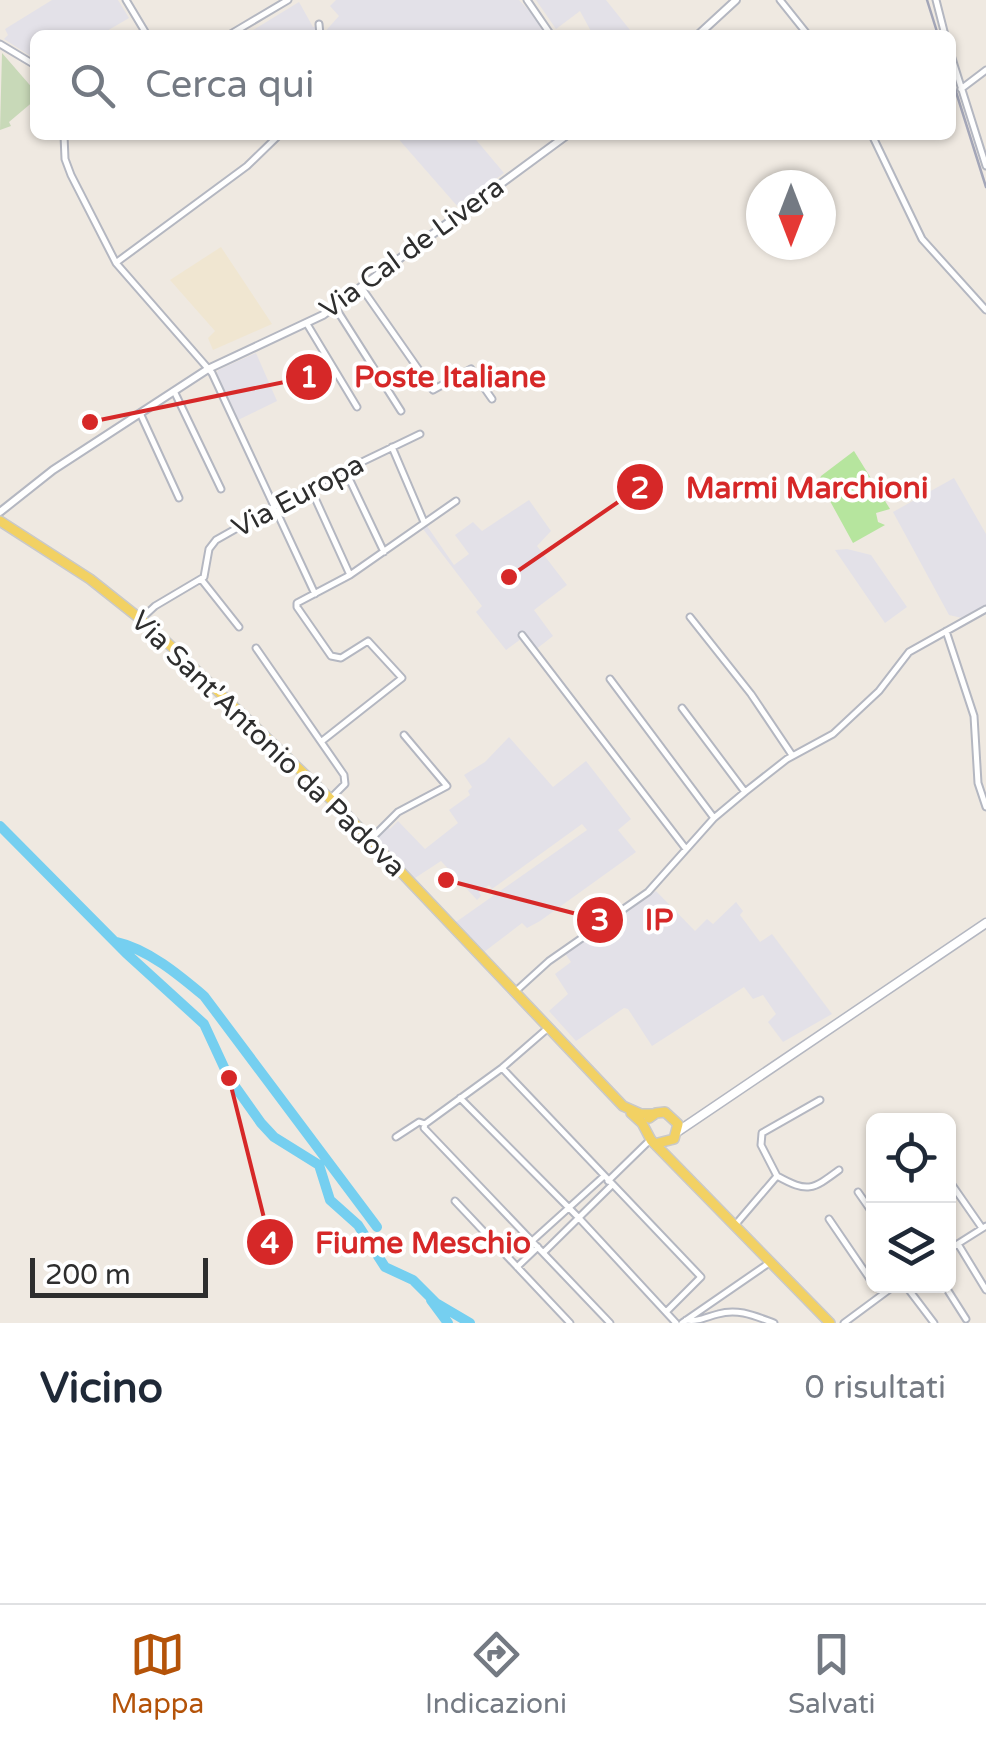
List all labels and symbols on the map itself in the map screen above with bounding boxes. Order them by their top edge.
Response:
street label: Via Cal de Livera [313,170,511,326]
north arrow [746,170,836,260]
callout: Poste Italiane [284,347,566,407]
text: 1 [300,359,318,396]
text: Poste Italiane [354,359,546,396]
street label: Via Europa [226,447,370,545]
callout: Marmi Marchioni [615,457,948,517]
text: 2 [631,470,649,507]
text: Marmi Marchioni [686,470,928,507]
street label: Via Sant'Antonio da Padova [124,604,412,884]
callout: IP [575,890,693,950]
text: 3 [591,902,609,939]
text: IP [645,902,673,939]
callout: Fiume Meschio [245,1212,551,1272]
text: 4 [261,1225,280,1262]
text: Fiume Meschio [315,1225,531,1262]
scale bar [30,1253,208,1298]

